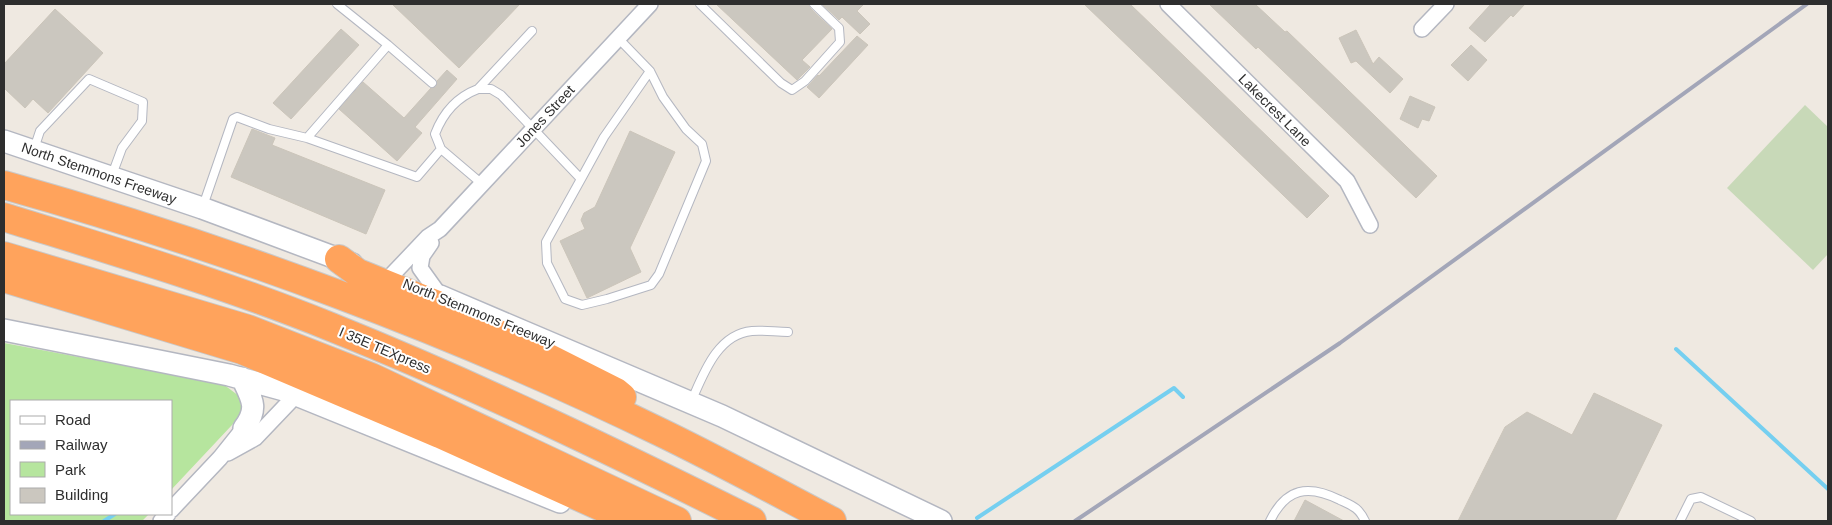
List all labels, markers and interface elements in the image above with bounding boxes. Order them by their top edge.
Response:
street label: Lakecrest Lane [1235,70,1315,150]
street label: Jones Street [512,82,578,150]
street label: North Stemmons Freeway [20,139,178,207]
street label: North Stemmons Freeway [401,275,557,351]
street label: I 35E TEXpress [337,324,433,376]
legend [10,400,172,515]
text: Road [55,411,91,428]
text: Railway [55,436,108,453]
text: Park [55,461,86,478]
text: Building [55,486,108,503]

